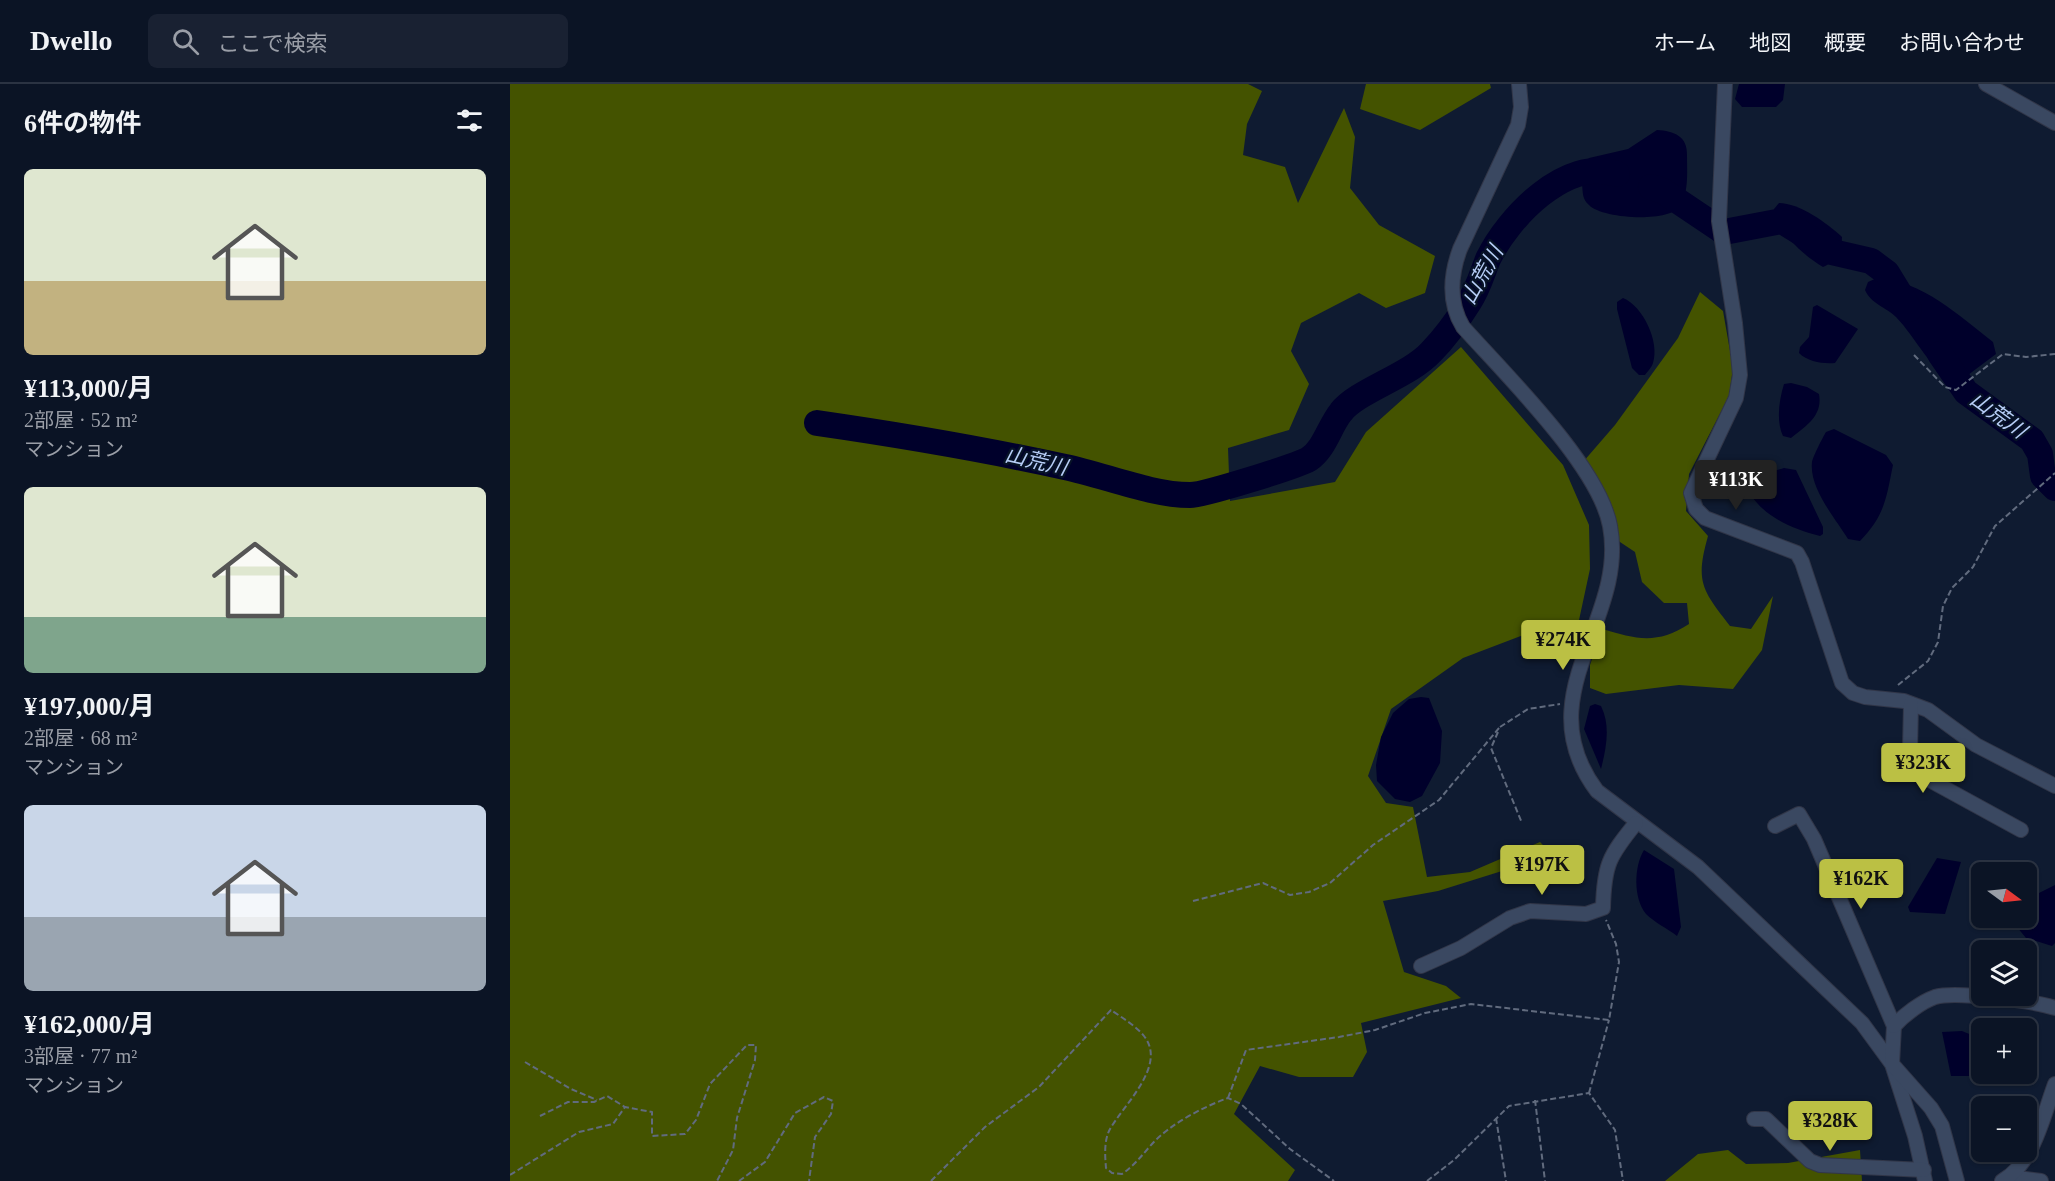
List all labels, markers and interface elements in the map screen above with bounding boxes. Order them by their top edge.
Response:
search box [148,14,568,68]
text: Dwello [30,25,112,56]
icon: search [169,25,202,58]
text: ここで検索 [217,31,327,56]
text: ホーム [1654,31,1716,55]
text: 地図 [1749,31,1791,55]
text: 概要 [1824,31,1866,55]
text: お問い合わせ [1899,31,2025,55]
icon: filters [453,104,486,137]
text: 6件の物件 [24,109,141,138]
icon: home [201,208,309,316]
water label: 山荒川 [1456,240,1509,308]
text: ¥113,000/月 [24,374,153,403]
water label: 山荒川 [1965,387,2032,444]
text: 2部屋 · 52 m² [24,409,137,431]
text: マンション [24,438,124,460]
water label: 山荒川 [1003,442,1071,480]
pin: ¥113K [1694,460,1778,511]
text: ¥113K [1709,468,1763,490]
icon: home [201,526,309,634]
pin: ¥274K [1521,620,1605,671]
text: ¥274K [1535,628,1591,650]
text: ¥197,000/月 [24,692,155,721]
text: 2部屋 · 68 m² [24,727,137,749]
pin: ¥323K [1881,743,1965,794]
text: ¥323K [1895,751,1951,773]
text: マンション [24,756,124,778]
icon: home [201,844,309,952]
pin: ¥197K [1500,845,1584,896]
text: ¥197K [1514,853,1570,875]
pin: ¥162K [1819,859,1903,910]
north arrow [1971,862,2037,928]
map controls [1971,862,2037,1162]
text: ¥162K [1833,867,1889,889]
button: layers [1971,940,2037,1006]
text: ¥162,000/月 [24,1010,155,1039]
button: + [1971,1018,2037,1084]
text: 3部屋 · 77 m² [24,1045,137,1067]
text: マンション [24,1074,124,1096]
button: − [1971,1096,2037,1162]
pin: ¥328K [1788,1101,1872,1152]
text: ¥328K [1802,1109,1858,1131]

